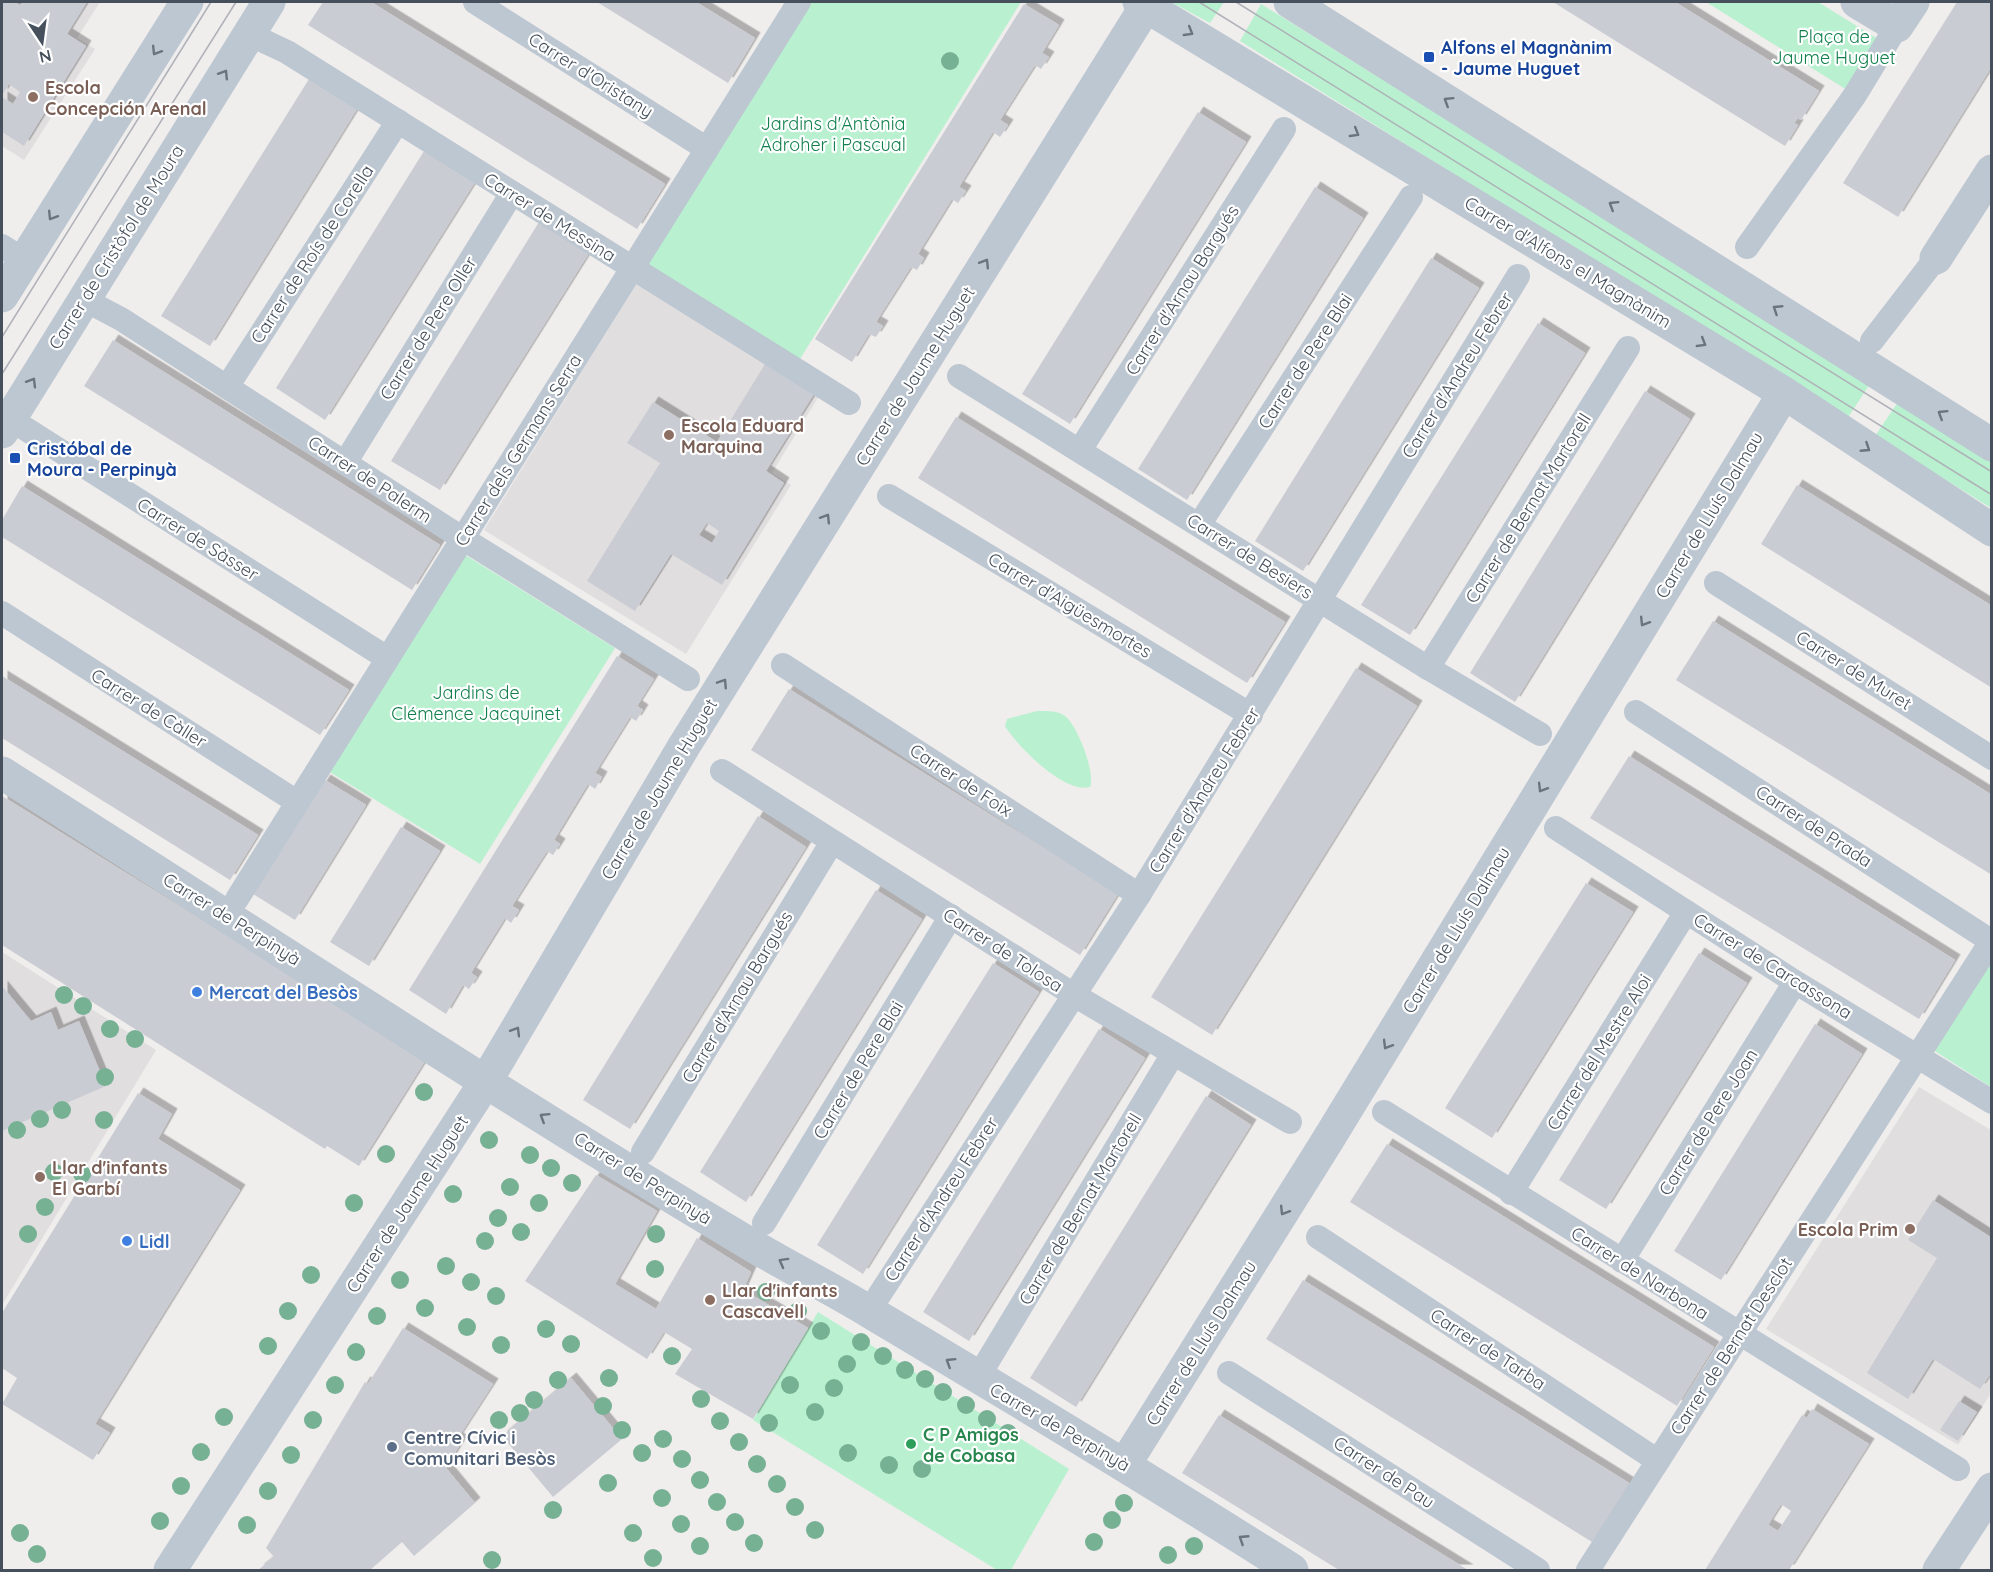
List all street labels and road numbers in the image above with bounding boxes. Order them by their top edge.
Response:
street label: Carrer d'Oristany [524,27,658,123]
street label: Carrer de Cristòfol de Moura [43,140,189,354]
street label: Carrer de Roís de Corella [246,160,378,348]
street label: Carrer de Messina [480,167,620,267]
street label: Carrer d'Alfons el Magnànim [1461,191,1675,333]
street label: Carrer d'Arnau Bargués [1120,201,1244,379]
street label: Carrer de Pere Oller [374,252,482,404]
street label: Carrer de Jaume Huguet [850,282,980,470]
street label: Carrer d'Andreu Febrer [1396,287,1518,463]
street label: Carrer de Pere Blai [1253,289,1357,433]
street label: Carrer dels Germans Serra [449,350,587,550]
street label: Carrer de Bernat Martorell [1460,409,1596,607]
street label: Carrer de Lluís Dalmau [1650,427,1768,603]
street label: Carrer de Palerm [304,430,436,528]
street label: Carrer de Sàsser [133,492,263,586]
street label: Carrer de Besiers [1183,508,1317,604]
street label: Carrer d'Aigüesmortes [984,547,1156,663]
street label: Carrer de Muret [1792,625,1916,715]
street label: Carrer de Càller [87,663,211,753]
street label: Carrer de Jaume Huguet [596,694,722,884]
street label: Carrer d'Andreu Febrer [1143,702,1265,878]
street label: Carrer de Foix [905,738,1017,822]
street label: Carrer de Prada [1751,780,1877,872]
street label: Carrer de Lluís Dalmau [1397,842,1515,1018]
street label: Carrer de Perpinyà [159,867,305,971]
street label: Carrer de Tolosa [939,903,1067,997]
street label: Carrer d'Arnau Bargués [677,907,797,1087]
street label: Carrer de Carcassona [1689,908,1857,1024]
street label: Carrer del Mestre Aloi [1542,970,1656,1134]
street label: Carrer de Pere Blai [808,997,908,1143]
street label: Carrer de Pere Joan [1653,1044,1763,1200]
street label: Carrer de Bernat Martorell [1014,1109,1146,1309]
street label: Carrer de Jaume Huguet [341,1111,473,1297]
street label: Carrer d'Andreu Febrer [879,1112,1003,1286]
street label: Carrer de Perpinyà [570,1126,716,1230]
street label: Carrer de Narbona [1567,1221,1713,1325]
street label: Carrer de Bernat Desclot [1665,1253,1797,1439]
street label: Carrer de Lluís Dalmau [1141,1256,1261,1430]
street label: Carrer de Tarba [1426,1303,1550,1395]
street label: Carrer de Perpinyà [986,1378,1134,1476]
street label: Carrer de Pau [1329,1431,1439,1513]

